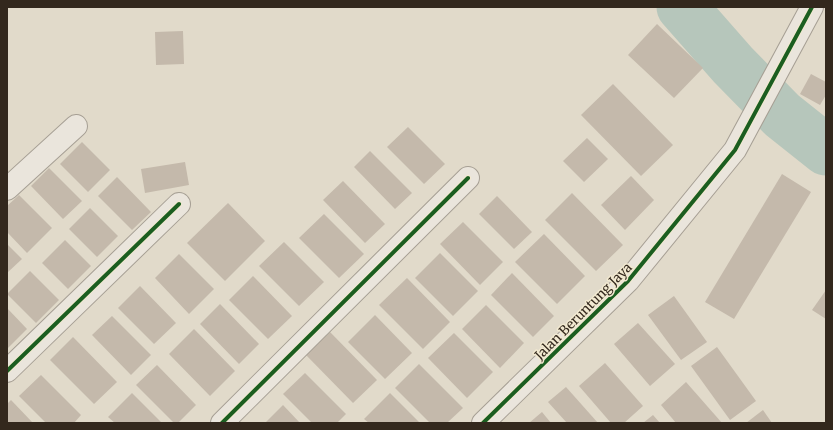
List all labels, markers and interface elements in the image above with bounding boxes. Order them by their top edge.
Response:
street label: Jalan Beruntung Jaya [530,259,636,364]

